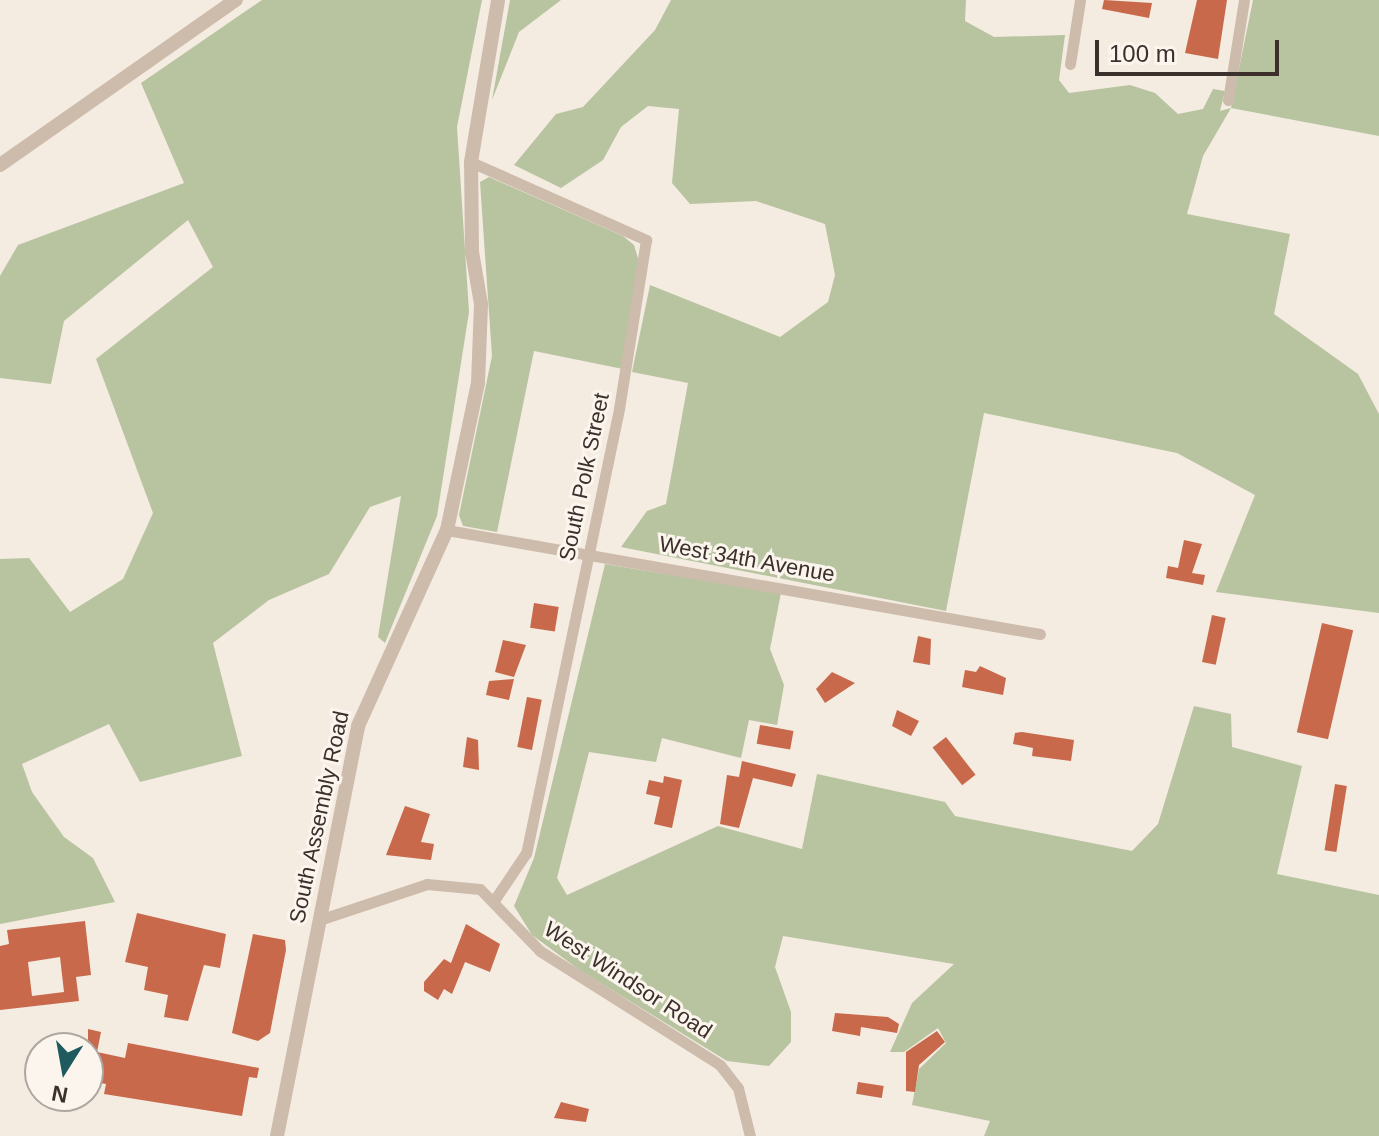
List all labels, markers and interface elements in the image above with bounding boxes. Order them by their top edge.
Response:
scale bar [1099,24,1283,74]
text: 100 m [1109,40,1176,67]
street label: South Polk Street [553,391,615,563]
street label: West 34th Avenue [657,530,837,588]
street label: South Assembly Road [283,708,355,926]
street label: West Windsor Road [539,916,717,1044]
north arrow [24,1032,104,1112]
text: N [50,1080,70,1108]

